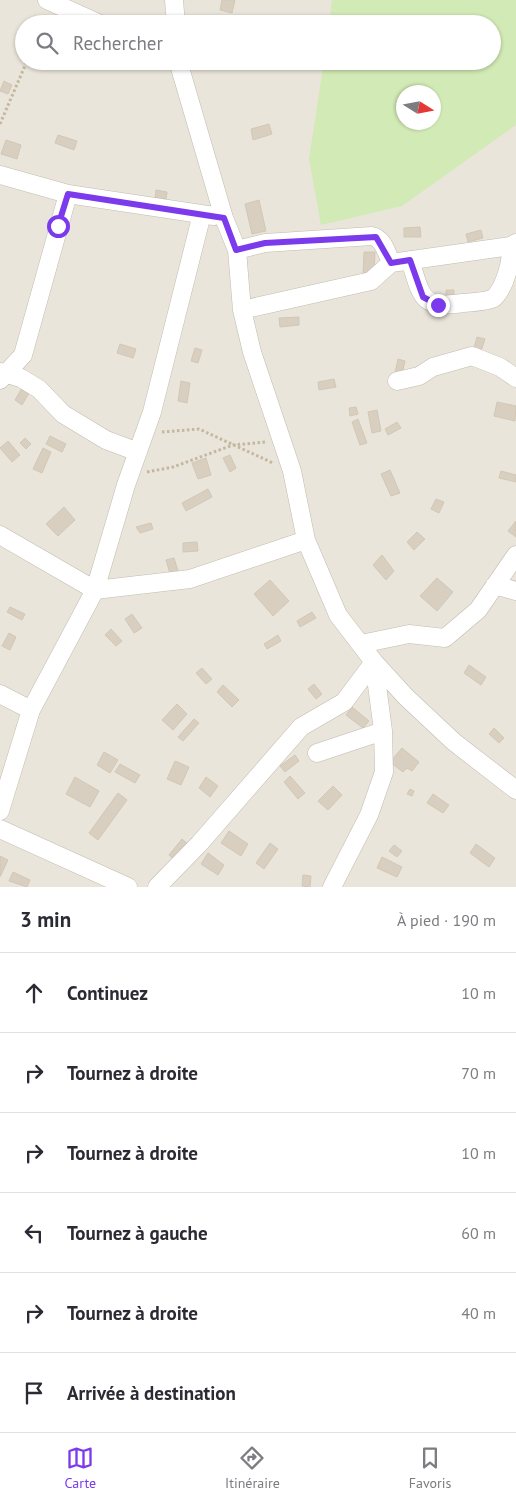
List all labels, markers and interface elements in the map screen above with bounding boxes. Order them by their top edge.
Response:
search box [15,15,501,70]
icon: search [33,29,61,57]
text: Rechercher [73,31,163,55]
north arrow [396,85,441,130]
route start [47,215,70,238]
route end [427,294,450,317]
text: 3 min [20,906,71,933]
text: À pied · 190 m [397,910,496,930]
icon: ahead [20,979,48,1007]
text: Continuez [67,981,148,1005]
text: 10 m [461,983,496,1003]
icon: right [20,1059,48,1087]
text: Tournez à droite [67,1061,198,1085]
text: 70 m [461,1063,496,1083]
icon: right [20,1139,48,1167]
text: Tournez à droite [67,1141,198,1165]
text: 10 m [461,1143,496,1163]
icon: left [20,1219,48,1247]
text: Tournez à gauche [67,1221,208,1245]
text: 60 m [461,1223,496,1243]
icon: right [20,1299,48,1327]
text: Tournez à droite [67,1301,198,1325]
text: 40 m [461,1303,496,1323]
icon: arrive [20,1379,48,1407]
text: Arrivée à destination [67,1381,236,1405]
tab: Carte [65,1444,96,1492]
tab: Itinéraire [225,1444,280,1492]
tab: Favoris [409,1444,451,1492]

